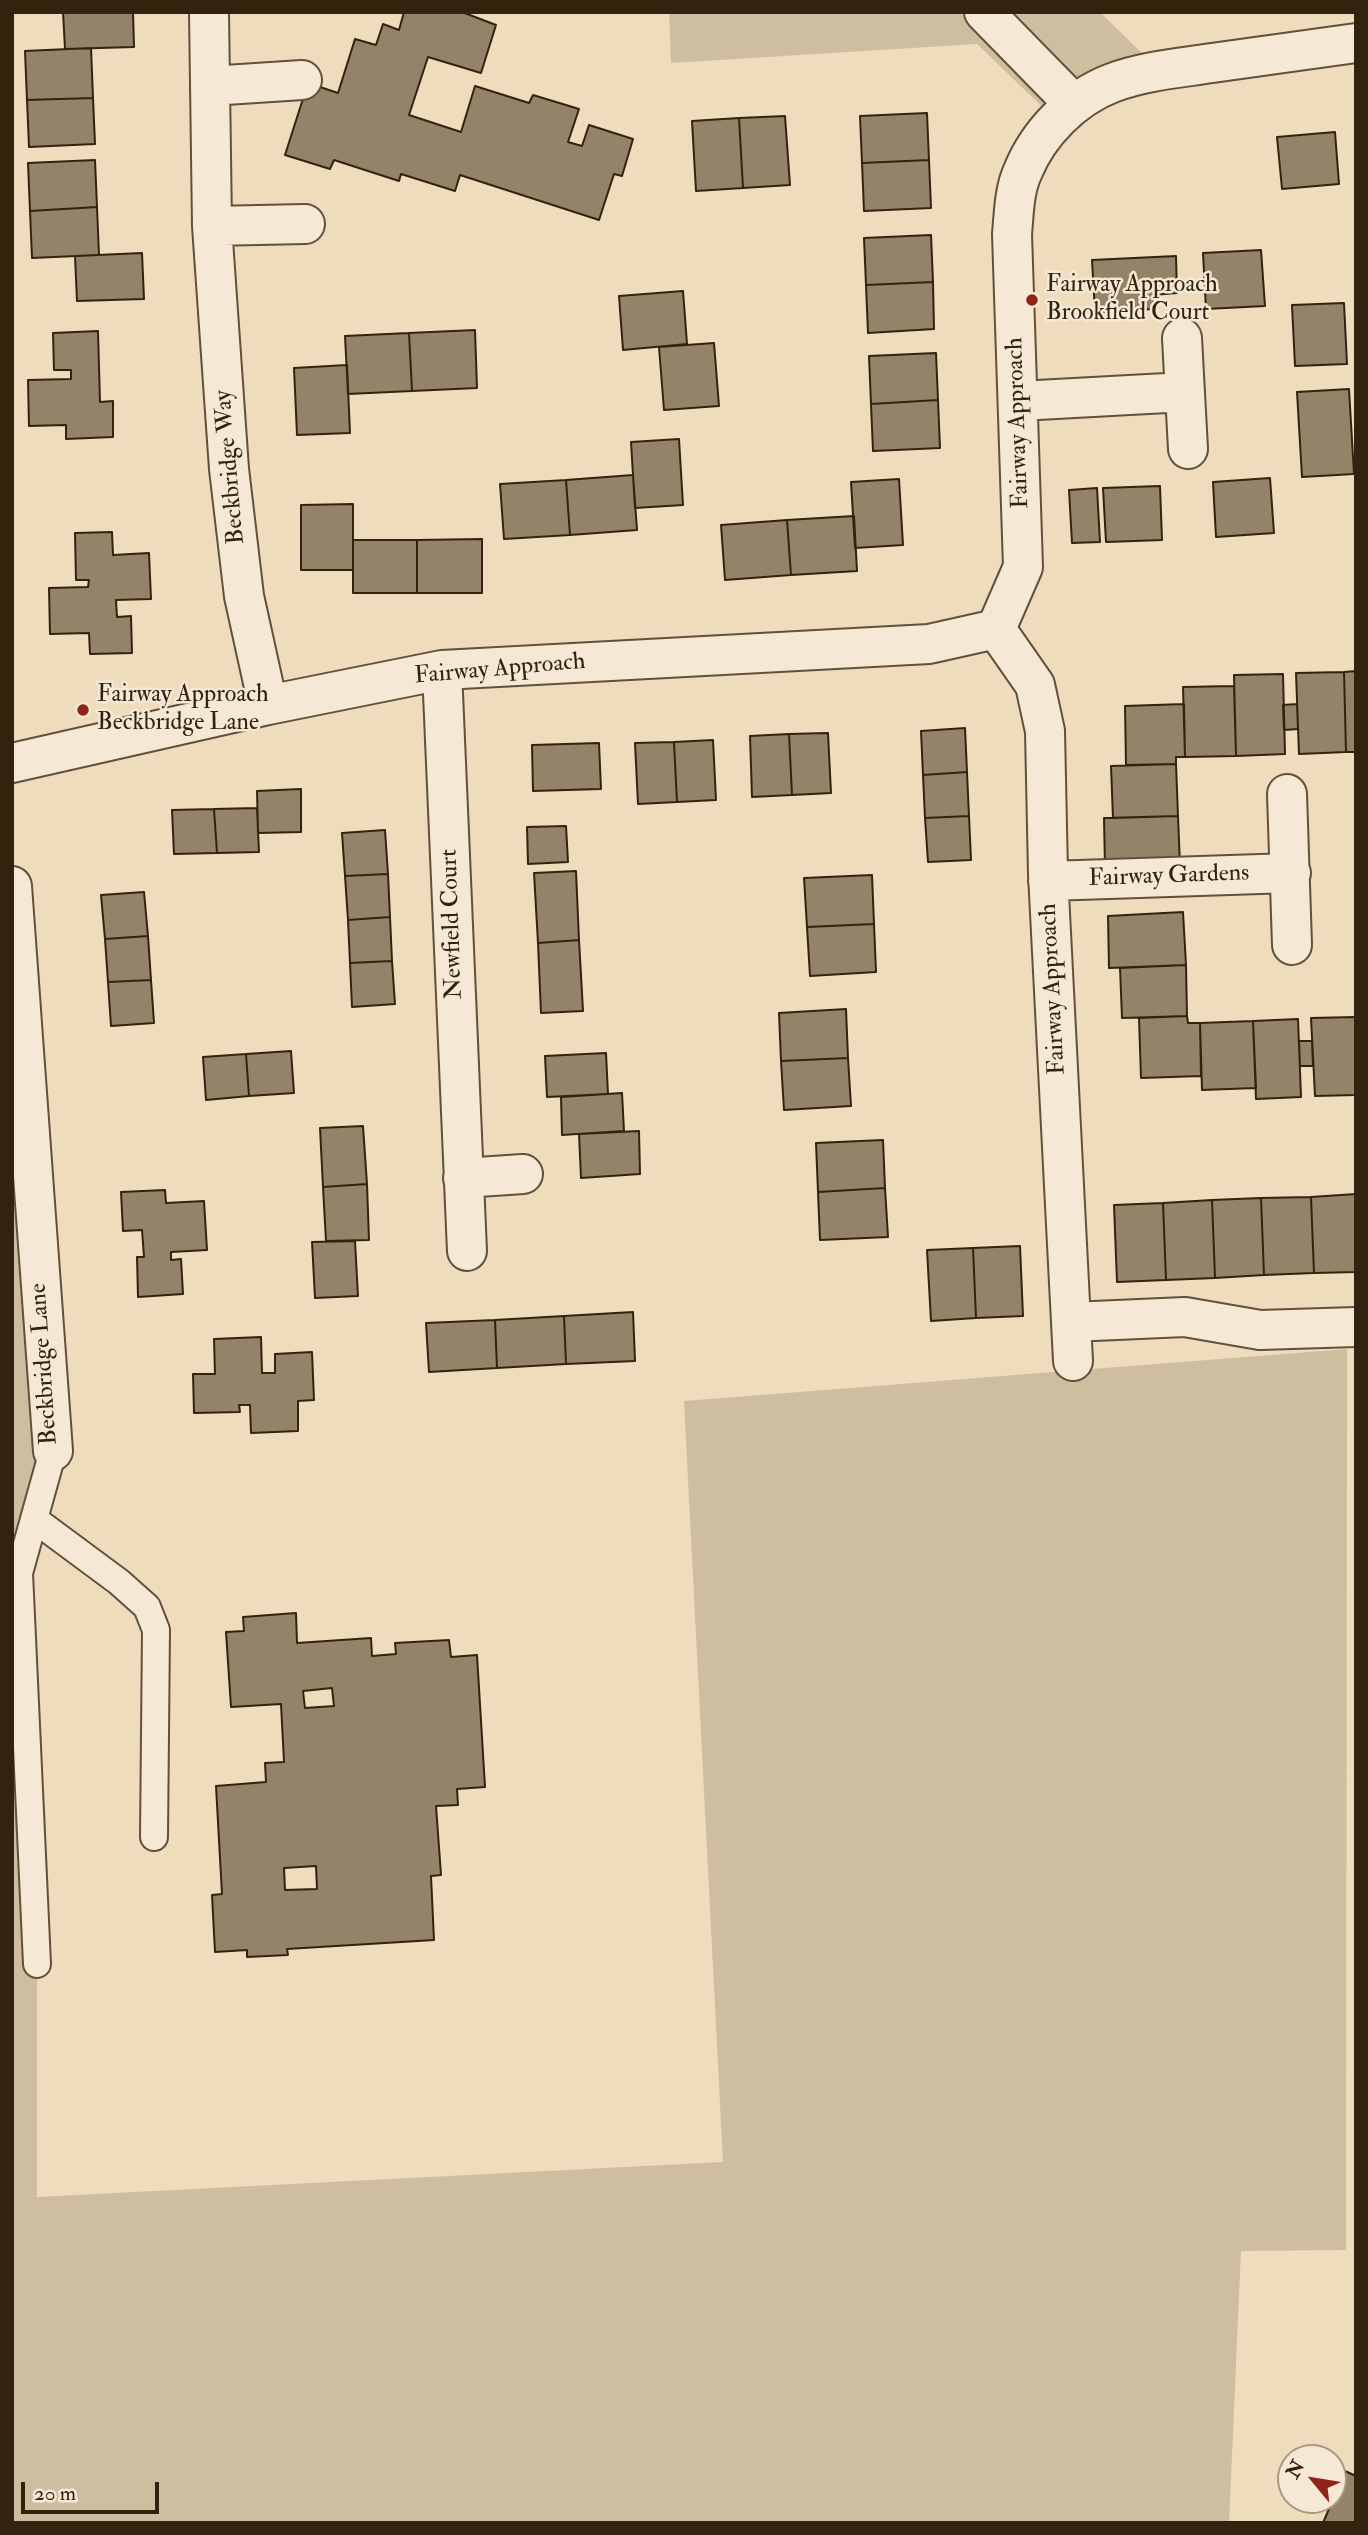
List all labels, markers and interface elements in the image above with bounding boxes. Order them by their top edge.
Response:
place label: Fairway Approach Brookfield Court [1046,272,1218,328]
marker: Fairway Approach Brookfield Court [1024,292,1040,308]
street label: Fairway Approach [1002,337,1036,509]
street label: Beckbridge Way [210,389,252,545]
street label: Fairway Approach [413,648,587,692]
place label: Fairway Approach Beckbridge Lane [97,682,269,738]
marker: Fairway Approach Beckbridge Lane [75,702,91,718]
street label: Newfield Court [436,848,470,1000]
street label: Fairway Gardens [1088,860,1250,894]
street label: Fairway Approach [1035,903,1073,1075]
street label: Beckbridge Lane [25,1282,65,1446]
north arrow [1277,2444,1347,2514]
text: N [1281,2456,1310,2483]
scale bar [24,2468,163,2512]
text: 20 m [34,2480,76,2507]

